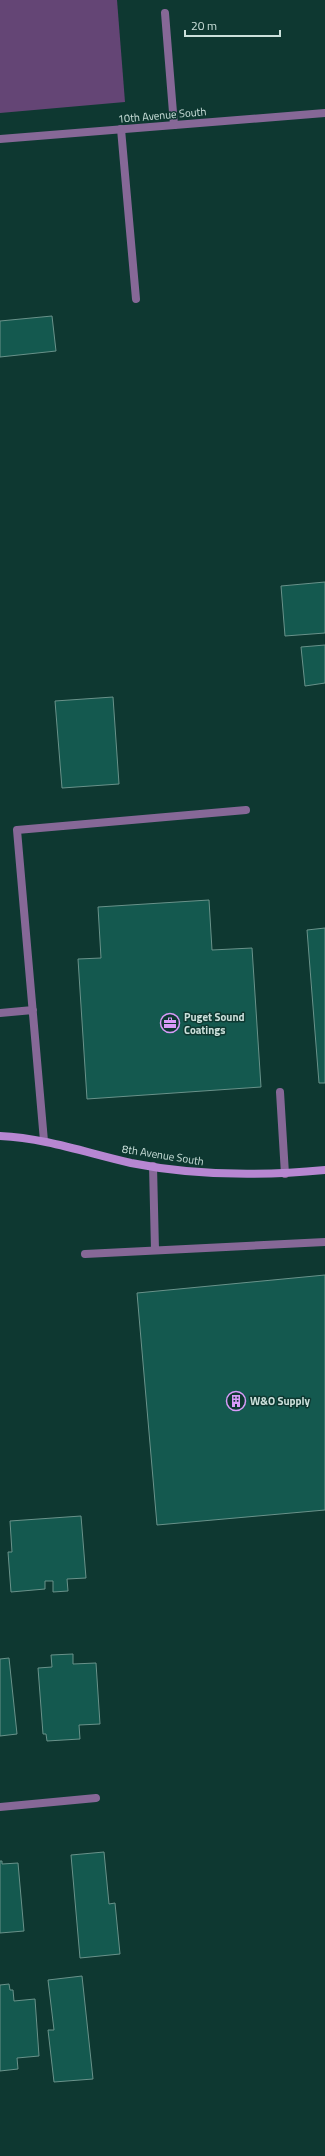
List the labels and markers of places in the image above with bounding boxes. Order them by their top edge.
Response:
place label: Puget Sound Coatings [184,1009,245,1038]
office icon: Puget Sound Coatings [159,1012,181,1034]
building icon: W&O Supply [225,1390,247,1412]
place label: W&O Supply [250,1393,311,1409]

